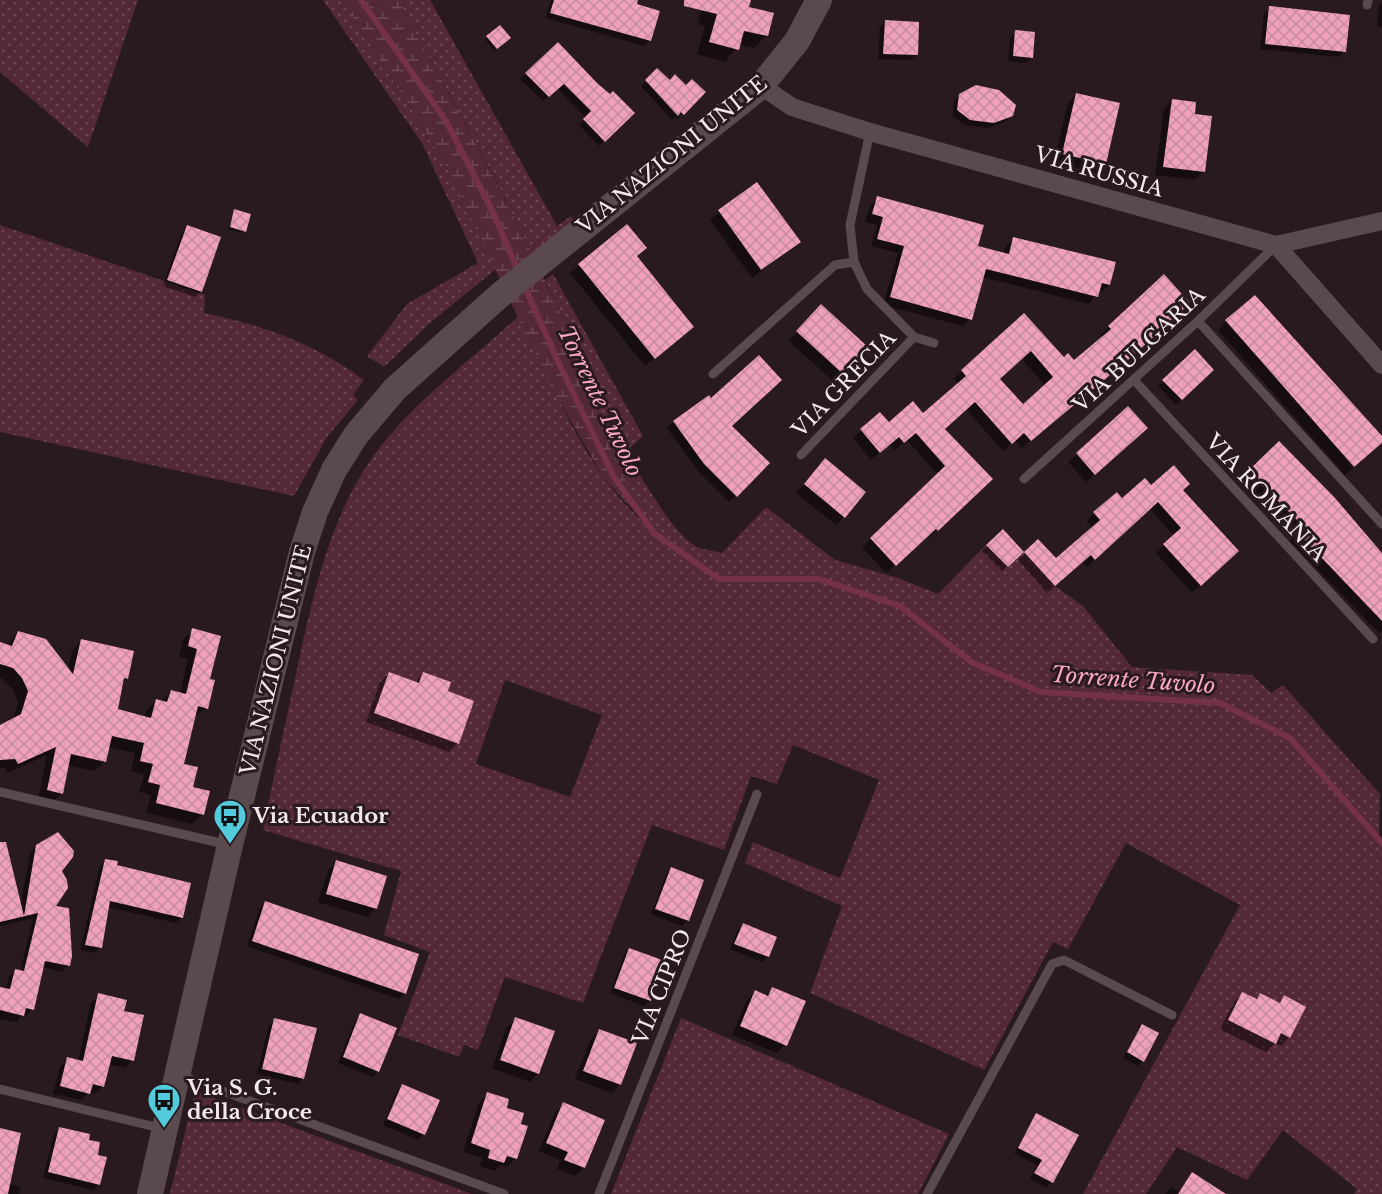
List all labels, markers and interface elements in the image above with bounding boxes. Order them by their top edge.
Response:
street label: VIA NAZIONI UNITE [571,70,772,240]
street label: VIA RUSSIA [1031,141,1167,203]
street label: VIA BULGARIA [1067,281,1211,419]
water label: Torrente Tuvolo [552,321,648,481]
street label: VIA GRECIA [786,325,902,444]
street label: VIA ROMANIA [1199,428,1332,568]
street label: VIA NAZIONI UNITE [234,542,317,779]
water label: Torrente Tuvolo [1050,661,1216,699]
bus stop icon: Via Ecuador [212,798,248,845]
place label: Via Ecuador [252,803,389,829]
street label: VIA CIPRO [627,925,697,1050]
place label: Via S. G. della Croce [186,1075,312,1125]
bus stop icon: Via S. G. della Croce [146,1082,182,1129]

